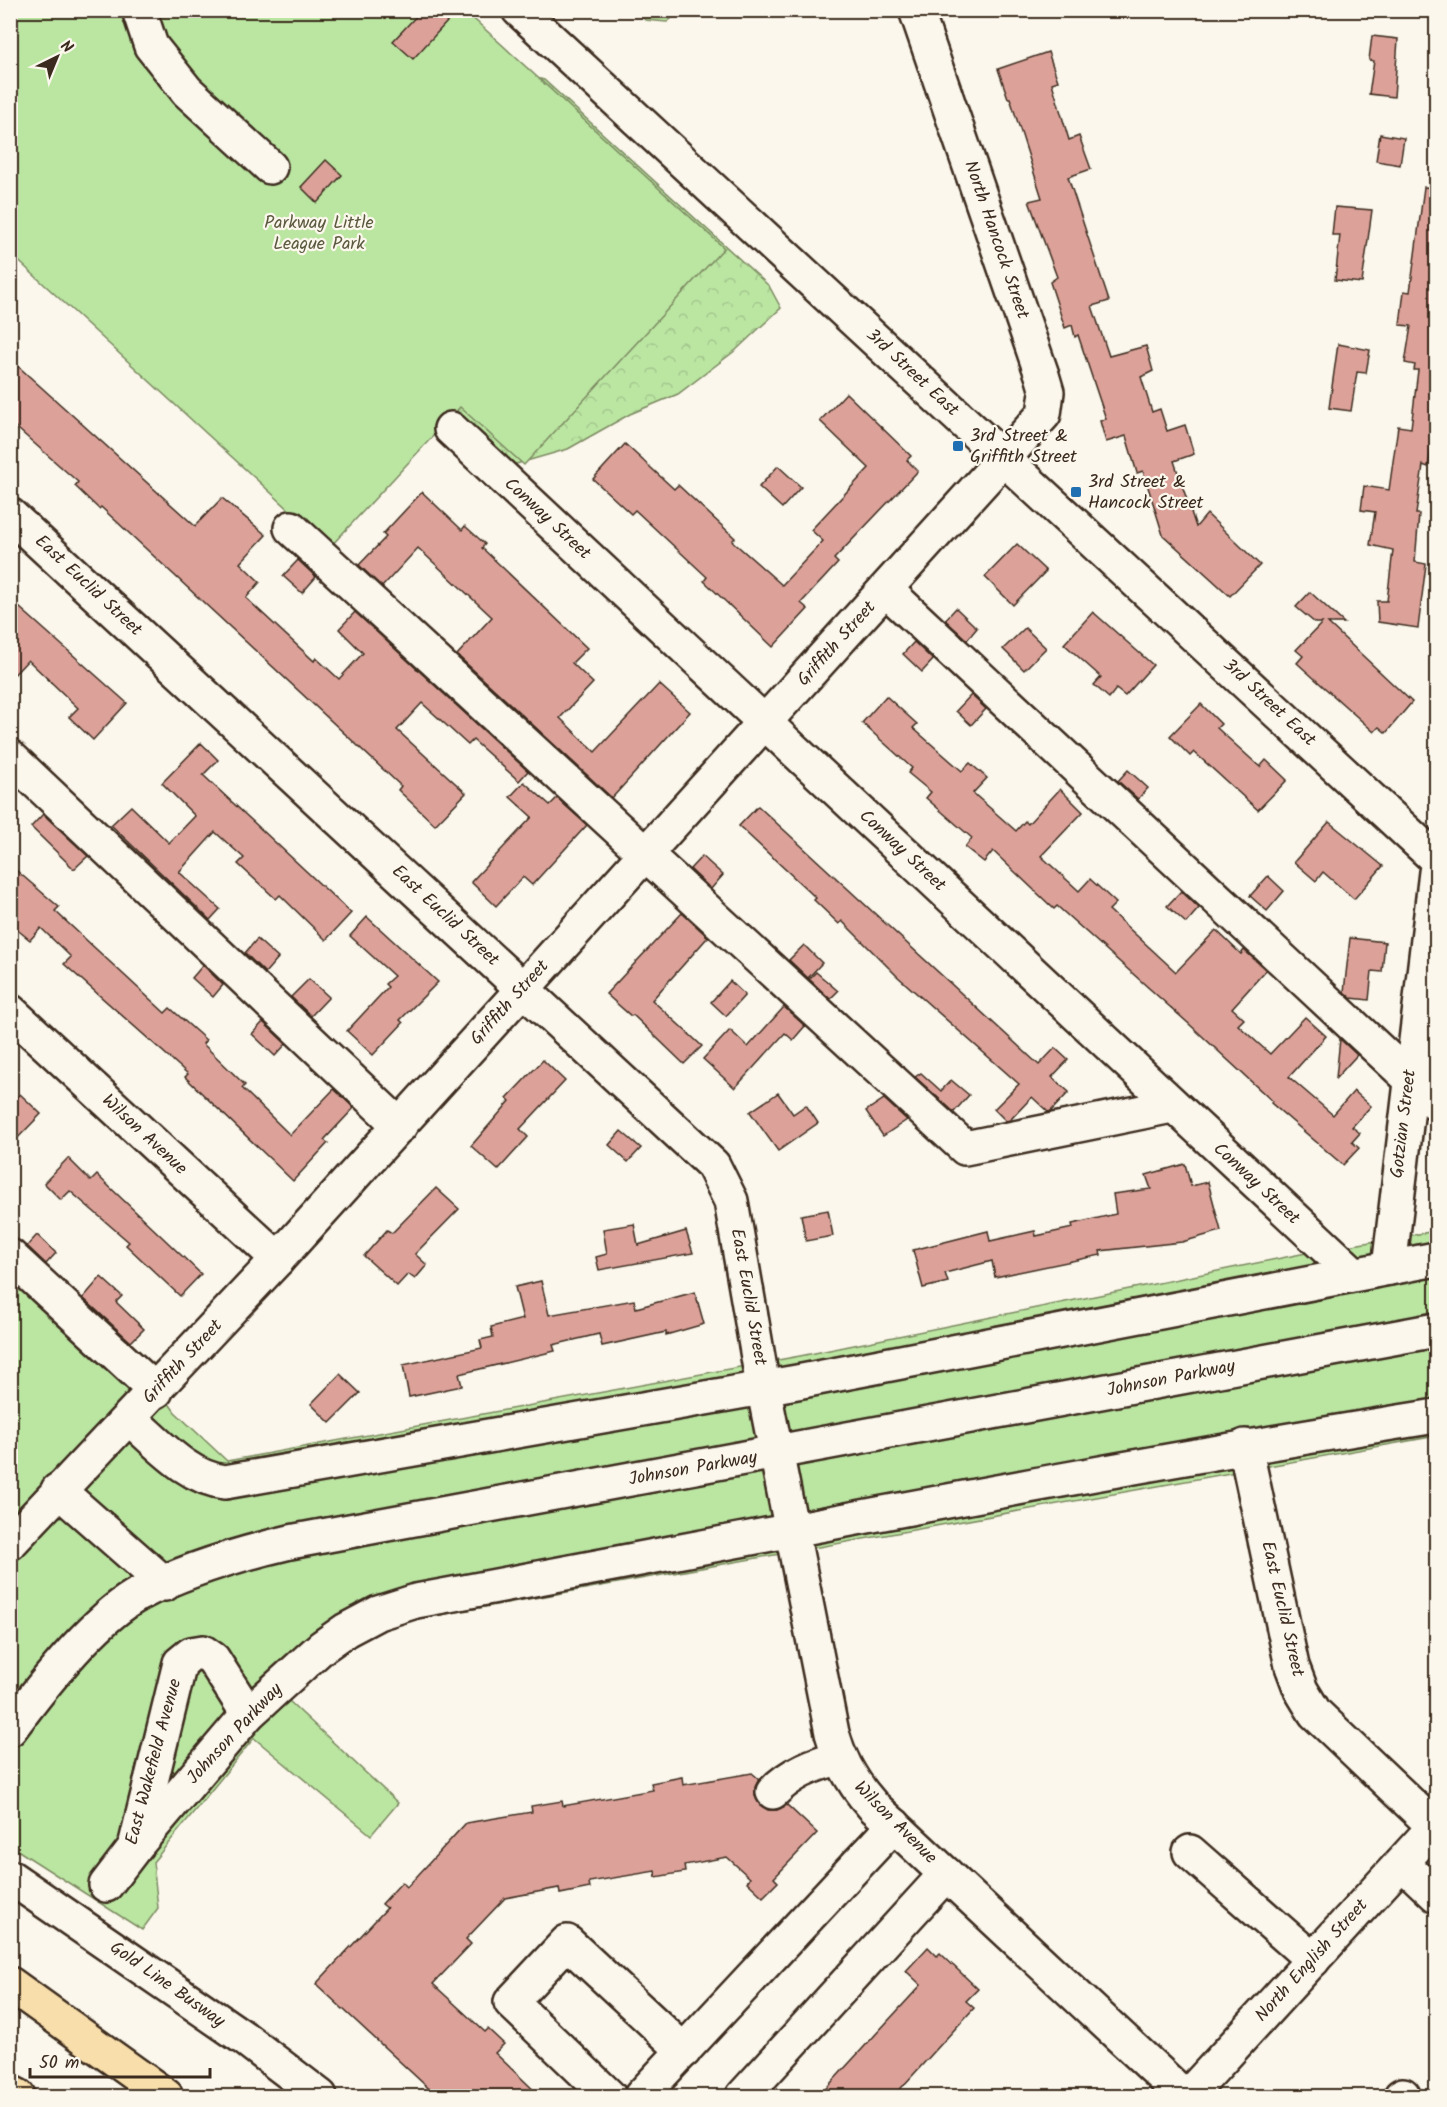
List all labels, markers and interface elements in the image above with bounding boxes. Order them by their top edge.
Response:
north arrow [27,27,87,87]
text: N [54,35,78,60]
street label: North Hancock Street [955,157,1037,324]
park label: Parkway Little League Park [264,209,374,259]
street label: 3rd Street East [859,322,966,425]
place label: 3rd Street & Griffith Street [970,422,1078,472]
marker: 3rd Street & Griffith Street [951,439,965,453]
place label: 3rd Street & Hancock Street [1088,468,1205,518]
street label: Conway Street [497,471,598,568]
marker: 3rd Street & Hancock Street [1069,485,1083,499]
street label: East Euclid Street [27,528,149,645]
street label: Griffith Street [790,594,884,693]
street label: 3rd Street East [1216,652,1323,755]
street label: Conway Street [852,803,953,900]
street label: East Euclid Street [384,858,506,975]
street label: Griffith Street [463,953,557,1052]
street label: Gotzian Street [1383,1067,1425,1180]
street label: Wilson Avenue [94,1087,194,1183]
street label: Conway Street [1206,1136,1307,1233]
street label: East Euclid Street [722,1226,774,1369]
street label: Griffith Street [136,1312,231,1411]
street label: Johnson Parkway [1104,1352,1238,1406]
street label: Johnson Parkway [626,1443,760,1495]
street label: East Euclid Street [1252,1538,1312,1681]
street label: East Wakefield Avenue [118,1676,190,1848]
street label: Johnson Parkway [180,1676,290,1791]
street label: Wilson Avenue [846,1774,944,1872]
street label: North English Street [1248,1892,1376,2029]
street label: Gold Line Busway [103,1934,231,2036]
scale bar [30,2041,210,2079]
text: 50 m [39,2049,79,2078]

